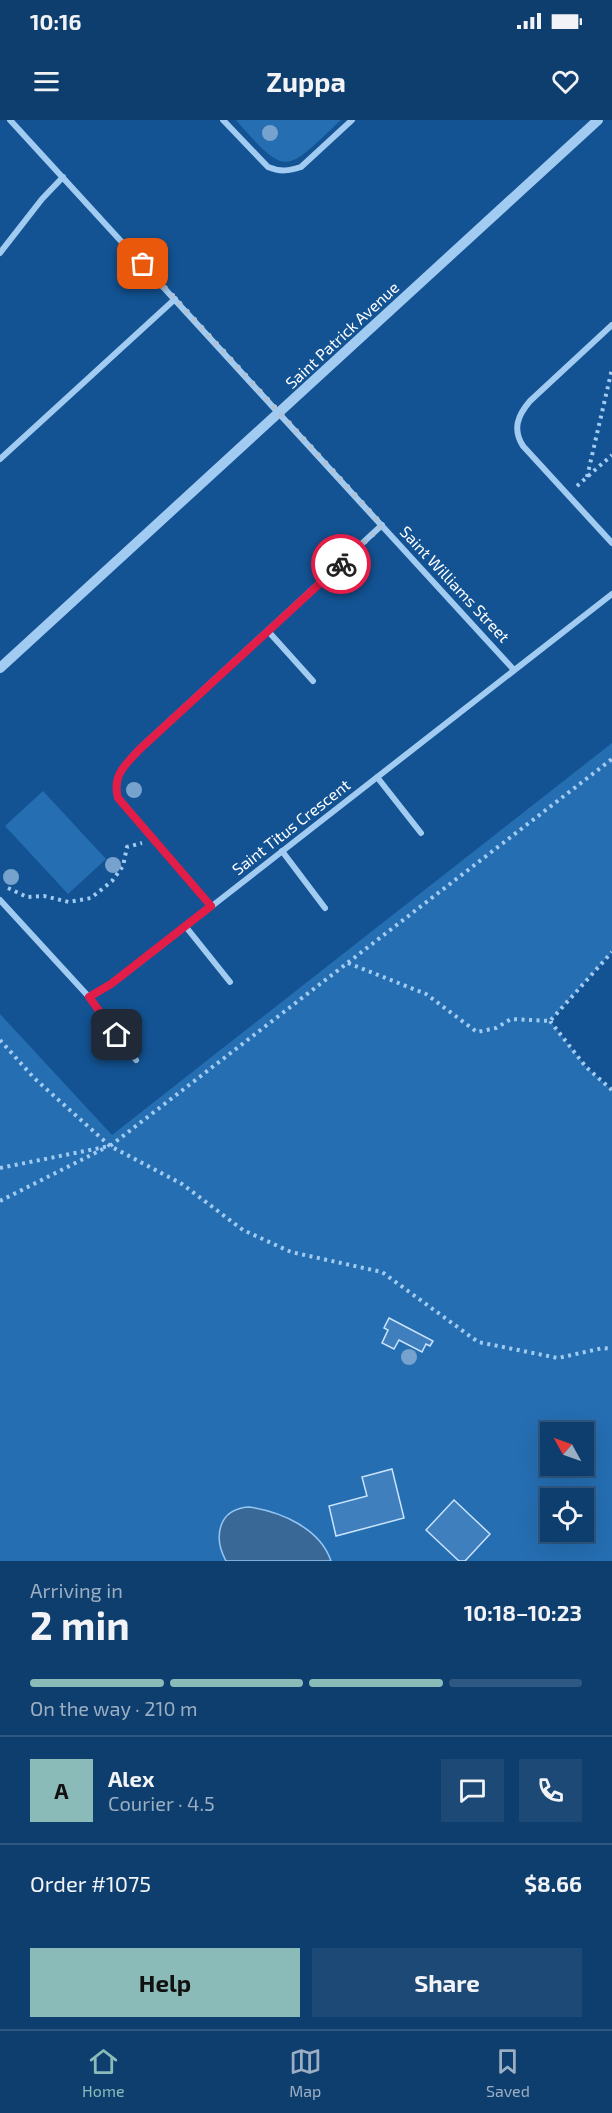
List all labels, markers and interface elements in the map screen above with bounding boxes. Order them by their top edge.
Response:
text: 10:16 [30,8,82,34]
icon: menu [30,65,63,98]
text: Zuppa [266,65,346,97]
icon: heart [549,65,582,98]
pin [117,238,168,289]
icon: bag [126,247,159,280]
street label: Saint Patrick Avenue [281,277,402,392]
street label: Saint Williams Street [397,522,514,646]
courier [311,534,371,594]
icon: bike [325,548,358,581]
street label: Saint Titus Crescent [228,775,353,878]
pin [91,1009,142,1060]
icon: home [100,1018,133,1051]
north arrow [540,1422,594,1476]
map controls [540,1422,594,1542]
button: locate [540,1488,594,1542]
text: Arriving in [30,1578,123,1602]
text: 10:18–10:23 [464,1599,582,1625]
text: 2 min [30,1601,130,1648]
text: On the way · 210 m [30,1696,198,1720]
button: chat [441,1759,504,1822]
button: phone [519,1759,582,1822]
text: Alex [108,1765,154,1791]
text: A [54,1777,69,1803]
text: Courier · 4.5 [108,1791,215,1815]
text: Order #1075 [30,1870,151,1896]
text: $8.66 [524,1870,582,1896]
button: Help [30,1948,300,2017]
button: Share [312,1948,582,2017]
tab: Home [82,2045,125,2100]
tab: Map [289,2045,322,2100]
tab: Saved [486,2045,530,2100]

